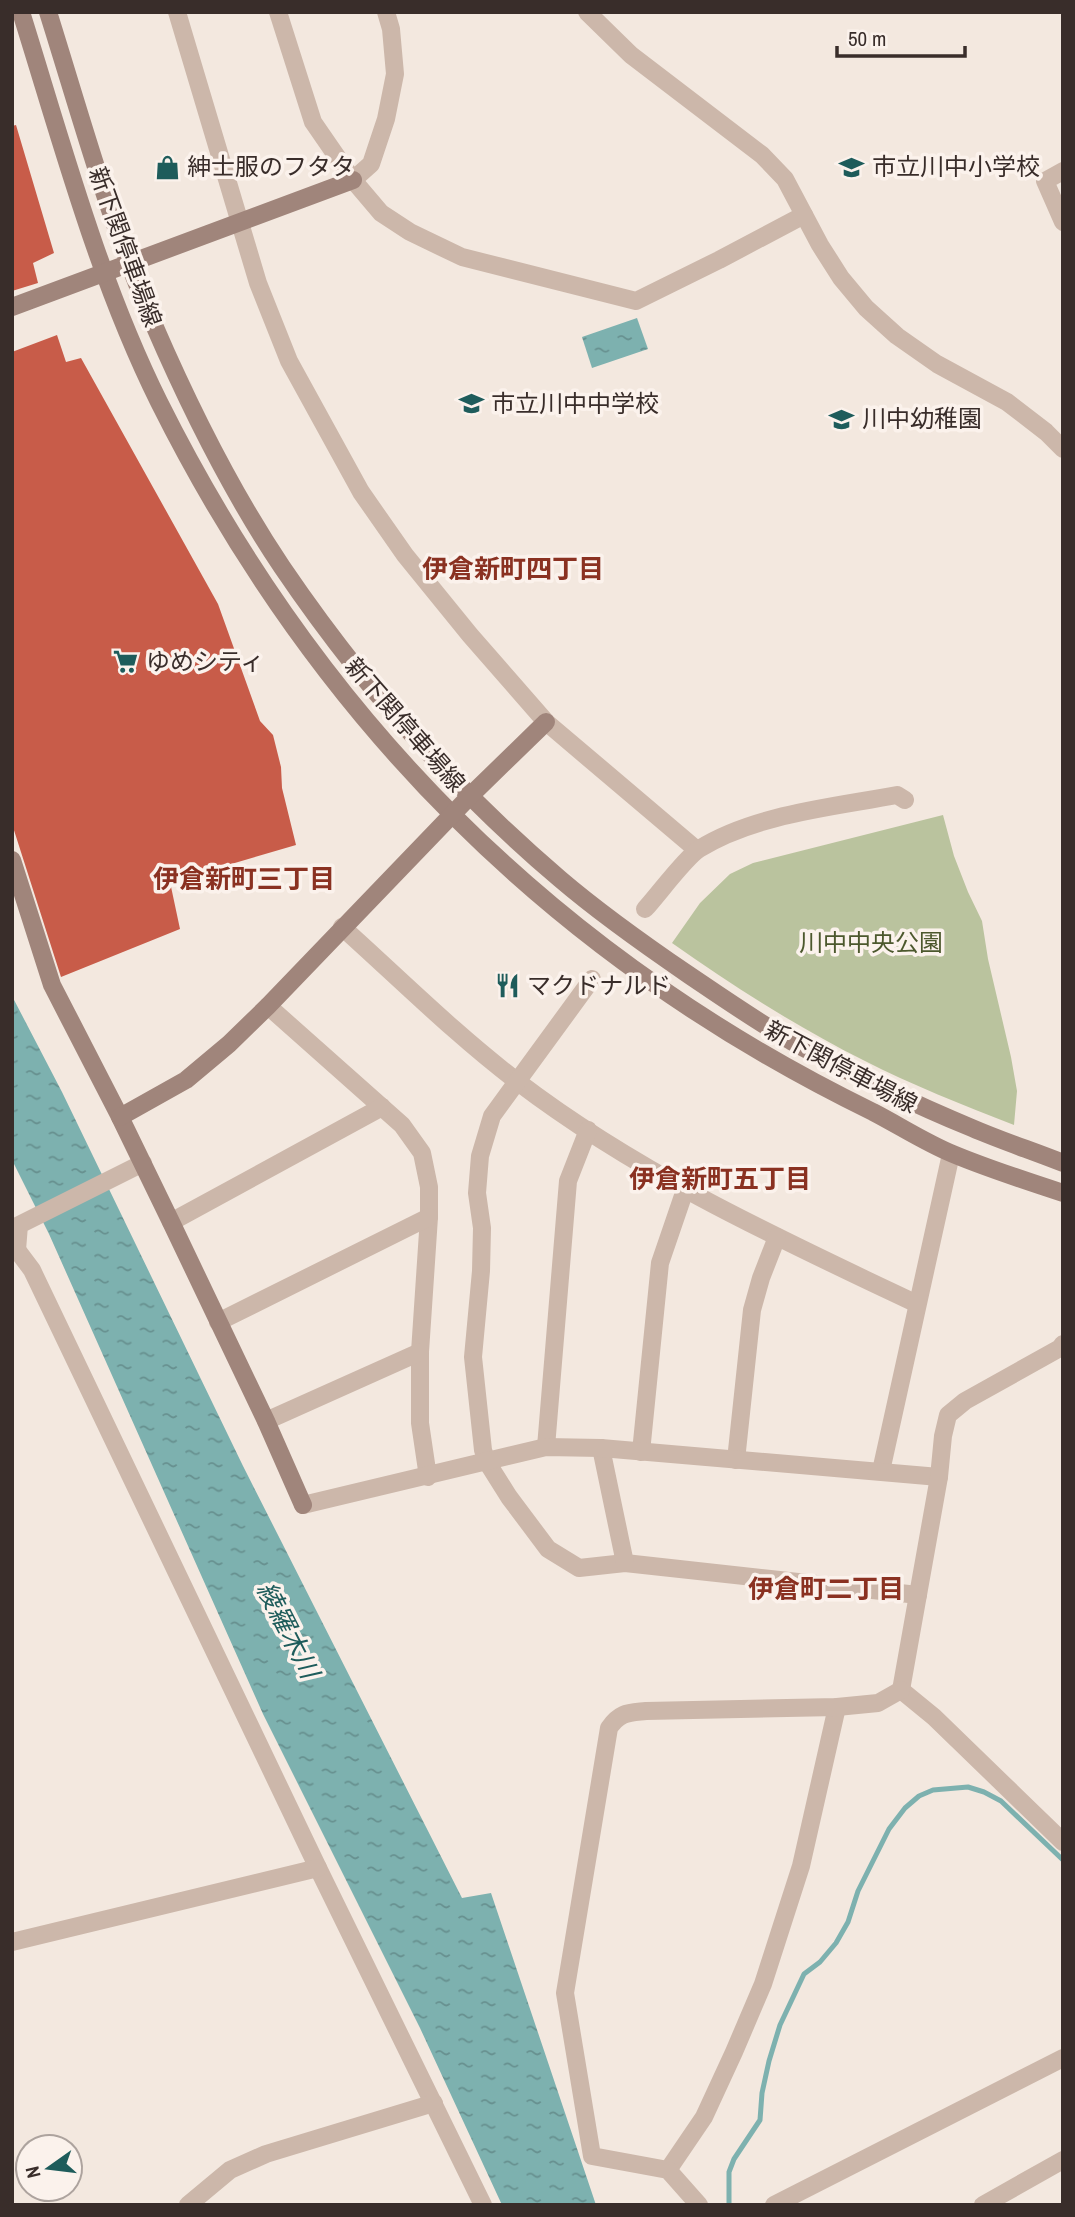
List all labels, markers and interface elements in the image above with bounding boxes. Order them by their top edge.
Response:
scale bar [837,14,965,58]
text: 50 m [848,24,886,53]
place label: 紳士服のフタタ [187,150,355,182]
place label: 市立川中小学校 [872,150,1040,182]
shop icon: 紳士服のフタタ [153,153,181,181]
school or university icon: 市立川中小学校 [838,153,866,181]
street label: 新下関停車場線 [82,162,170,331]
place label: 市立川中中学校 [491,387,659,419]
school or university icon: 市立川中中学校 [457,390,485,418]
place label: 川中幼稚園 [862,402,982,434]
school or university icon: 川中幼稚園 [828,405,856,433]
district label: 伊倉新町四丁目 [422,551,604,586]
place label: ゆめシティ [146,645,265,677]
supermarket icon: ゆめシティ [112,648,140,676]
street label: 新下関停車場線 [339,650,473,798]
district label: 伊倉新町三丁目 [153,861,335,896]
park label: 川中中央公園 [799,926,943,958]
place label: マクドナルド [527,969,671,1001]
restaurant icon: マクドナルド [493,972,521,1000]
street label: 新下関停車場線 [760,1013,923,1120]
district label: 伊倉新町五丁目 [629,1161,811,1196]
district label: 伊倉町二丁目 [748,1571,904,1606]
water label: 綾羅木川 [249,1575,329,1687]
north arrow [14,2133,84,2203]
text: N [19,2164,46,2181]

